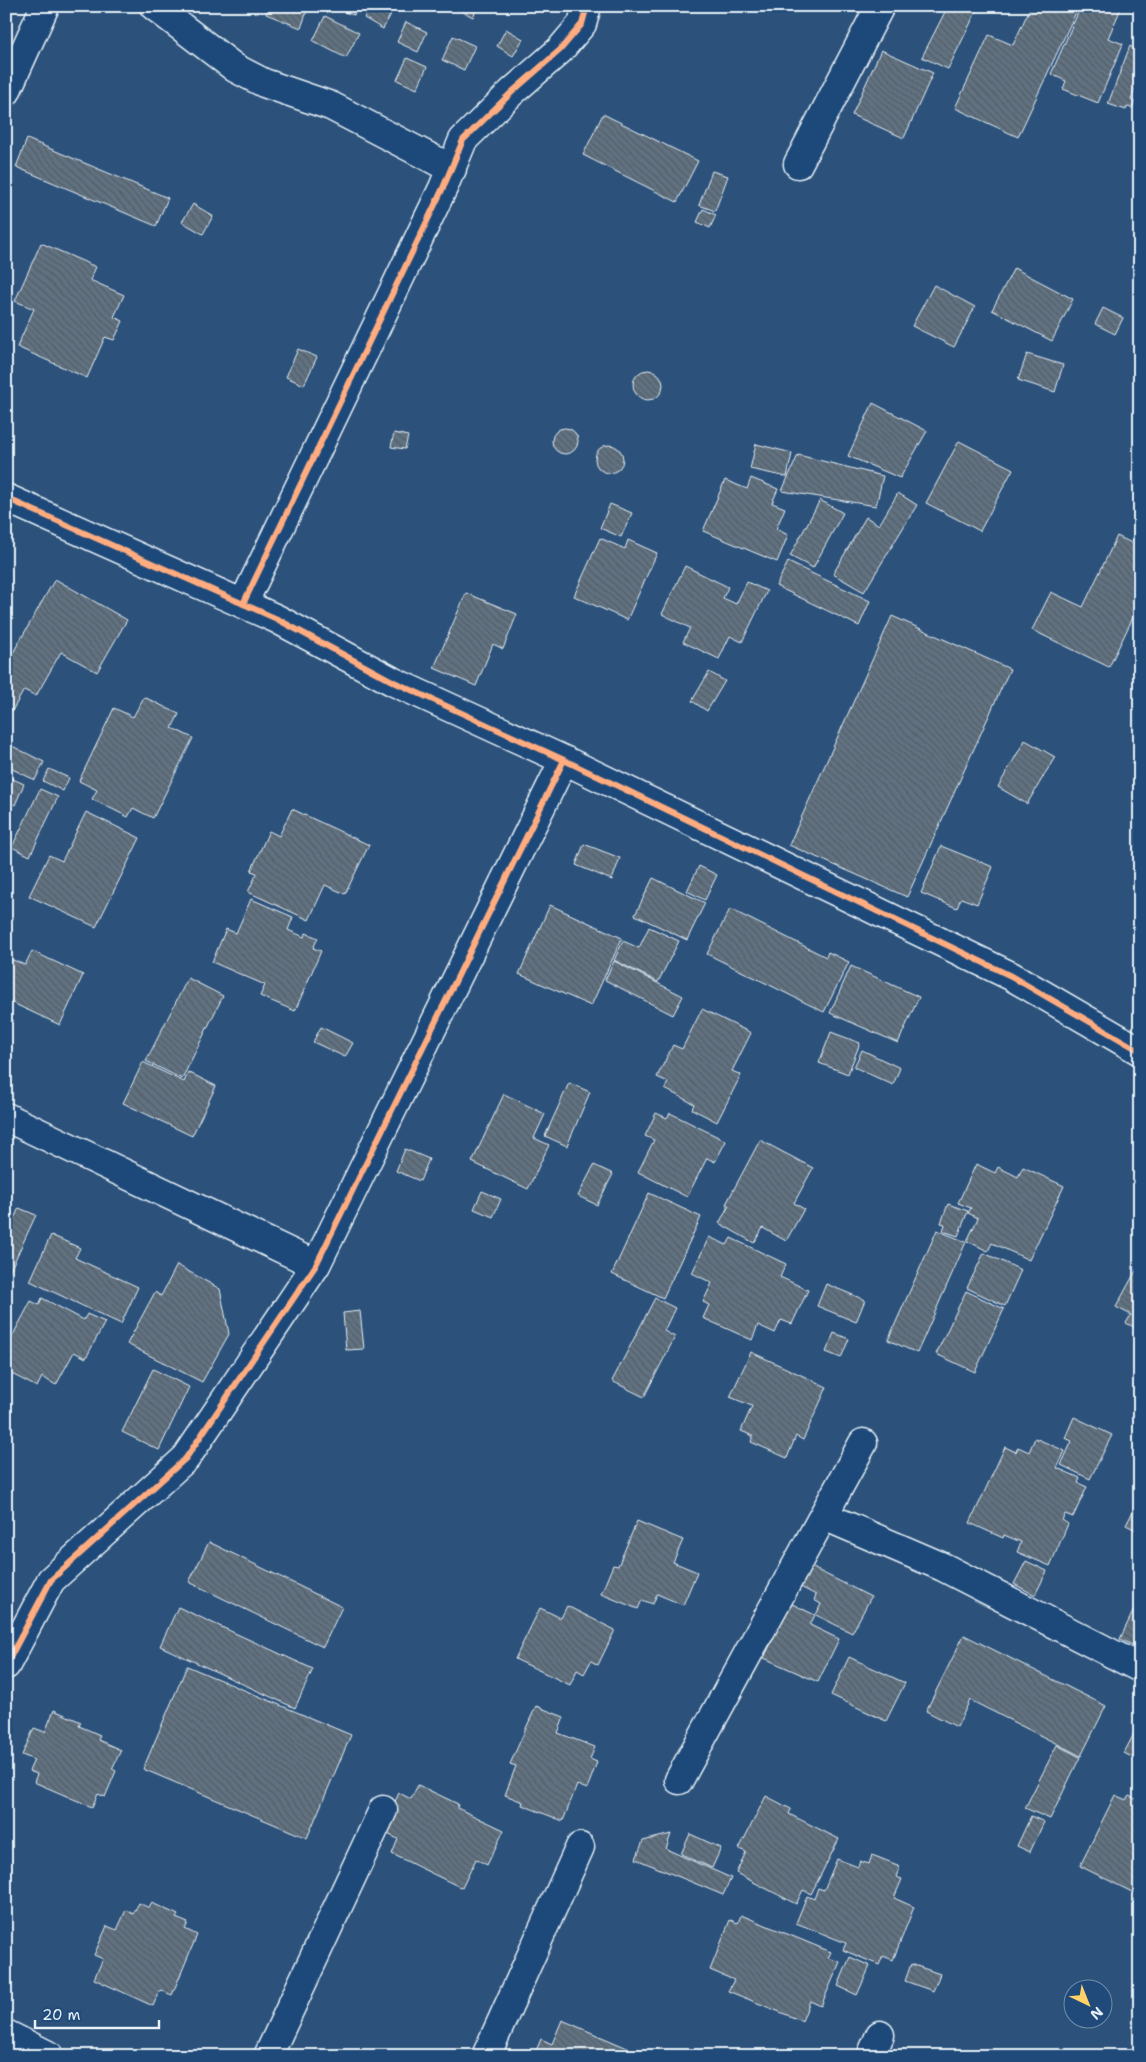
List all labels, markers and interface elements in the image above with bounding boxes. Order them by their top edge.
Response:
north arrow [1064,1980,1114,2030]
scale bar [35,1997,159,2029]
text: N [1087,2003,1107,2024]
text: 20 m [42,2005,81,2025]

